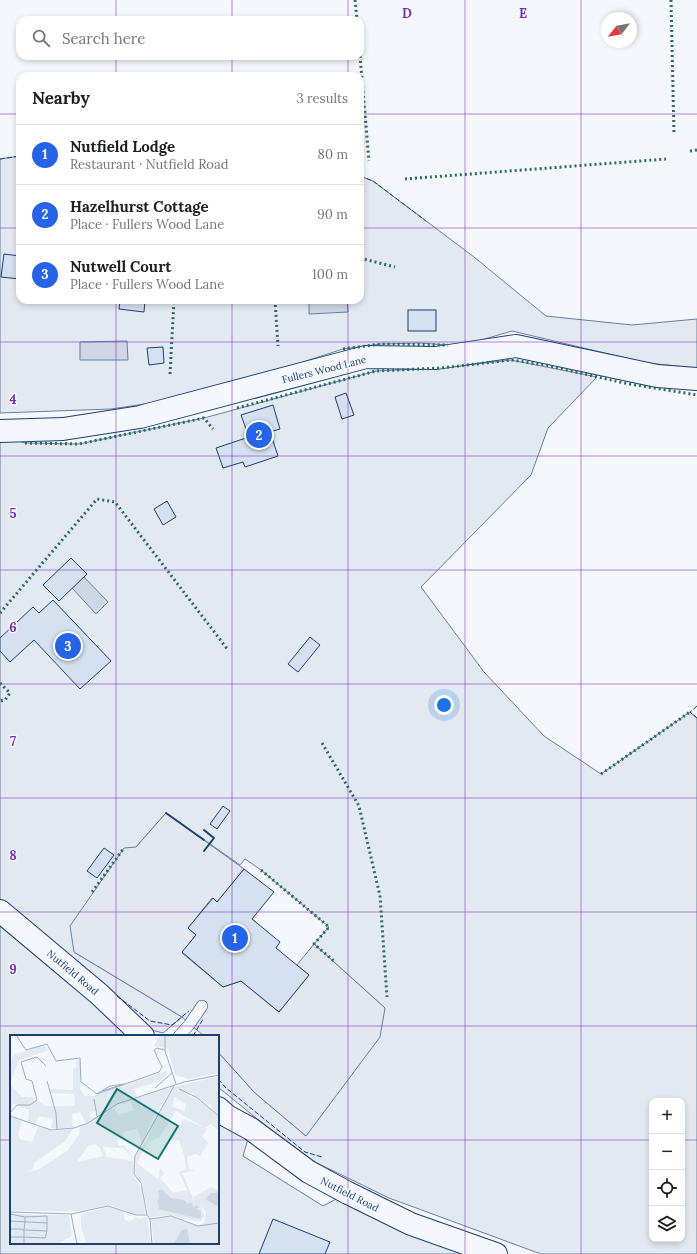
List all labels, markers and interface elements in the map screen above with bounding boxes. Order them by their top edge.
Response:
text: D [402,5,412,22]
text: E [519,5,527,22]
north arrow [601,12,637,48]
search box [16,16,364,60]
icon: search [30,27,52,49]
text: Search here [62,29,145,48]
text: Nearby [32,87,90,109]
text: 3 results [296,90,348,107]
text: Nutfield Lodge [70,137,175,156]
text: 1 [42,146,48,163]
text: 80 m [318,146,348,163]
text: Restaurant · Nutfield Road [70,156,228,173]
text: Hazelhurst Cottage [70,197,209,216]
text: 2 [42,206,48,223]
text: 90 m [317,206,348,223]
text: Place · Fullers Wood Lane [70,216,224,233]
text: Nutwell Court [70,257,172,276]
text: 3 [41,266,49,283]
text: 100 m [312,266,348,283]
text: Place · Fullers Wood Lane [70,276,224,293]
street label: Fullers Wood Lane [281,353,368,386]
text: 4 [9,391,17,408]
pin: 2 [246,420,272,450]
text: 5 [9,505,17,522]
text: 6 [9,619,17,636]
pin: 3 [55,631,81,661]
your location [434,695,454,715]
text: 7 [10,733,16,750]
text: 8 [9,847,17,864]
pin: 1 [222,923,248,953]
street label: Nutfield Road [44,947,101,998]
text: 9 [9,961,17,978]
inset map [10,1035,219,1244]
map controls [649,1098,685,1242]
button: + [649,1098,685,1134]
button: − [649,1134,685,1170]
button: locate [649,1170,685,1206]
street label: Nutfield Road [318,1174,381,1215]
button: layers [649,1206,685,1242]

